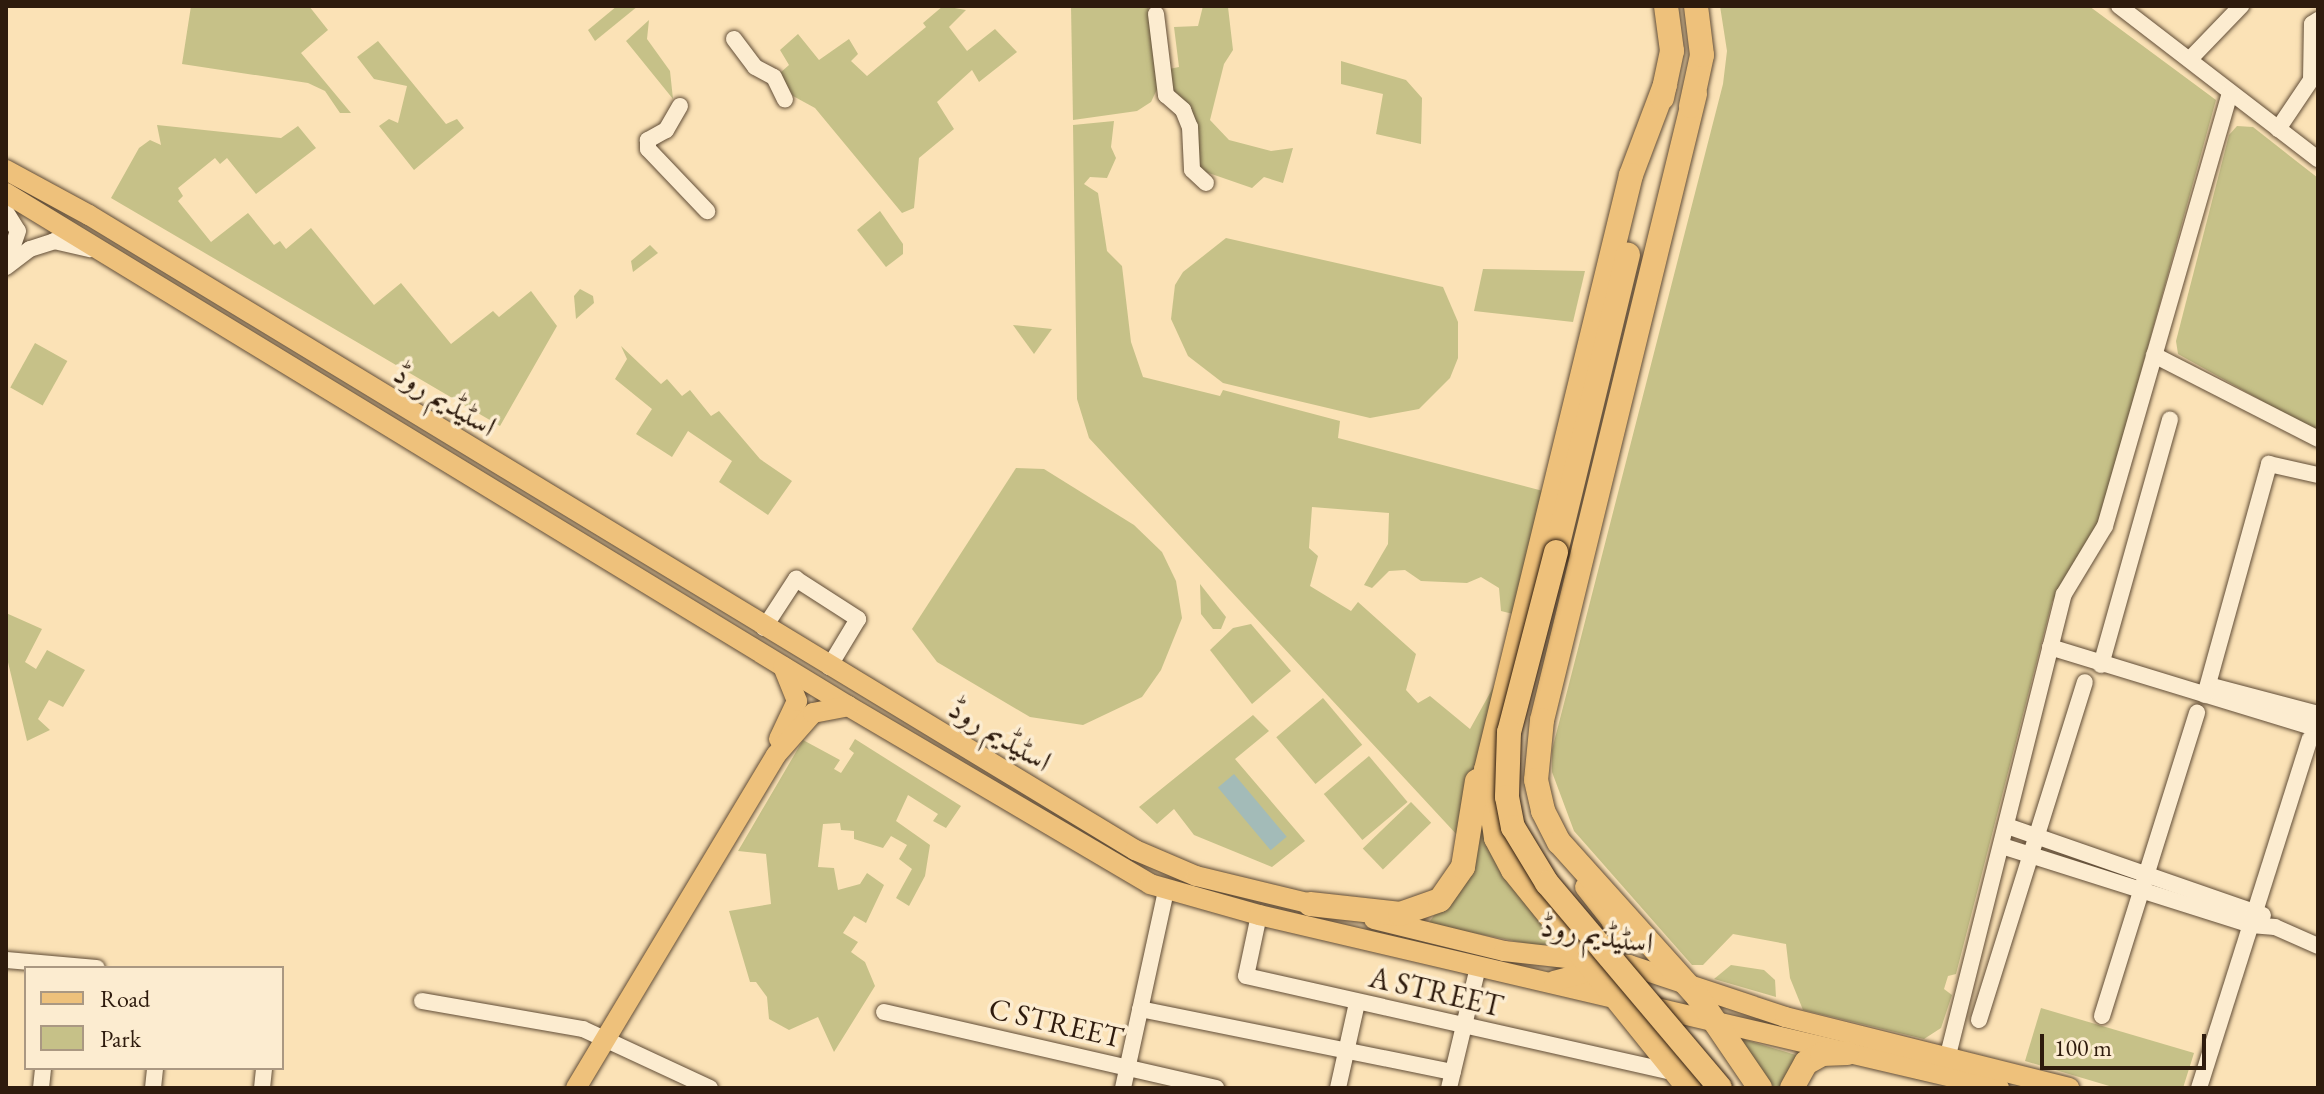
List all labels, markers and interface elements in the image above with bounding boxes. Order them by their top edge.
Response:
street label: اسٹیڈیم روڈ [387,355,503,445]
street label: اسٹیڈیم روڈ [942,690,1058,780]
street label: اسٹیڈیم روڈ [1538,908,1656,962]
street label: A STREET [1366,959,1506,1025]
legend [24,966,284,1070]
text: Road [100,983,150,1014]
street label: C STREET [985,990,1127,1056]
scale bar [2044,1018,2210,1068]
text: Park [100,1023,141,1054]
text: 100 m [2054,1032,2112,1063]

